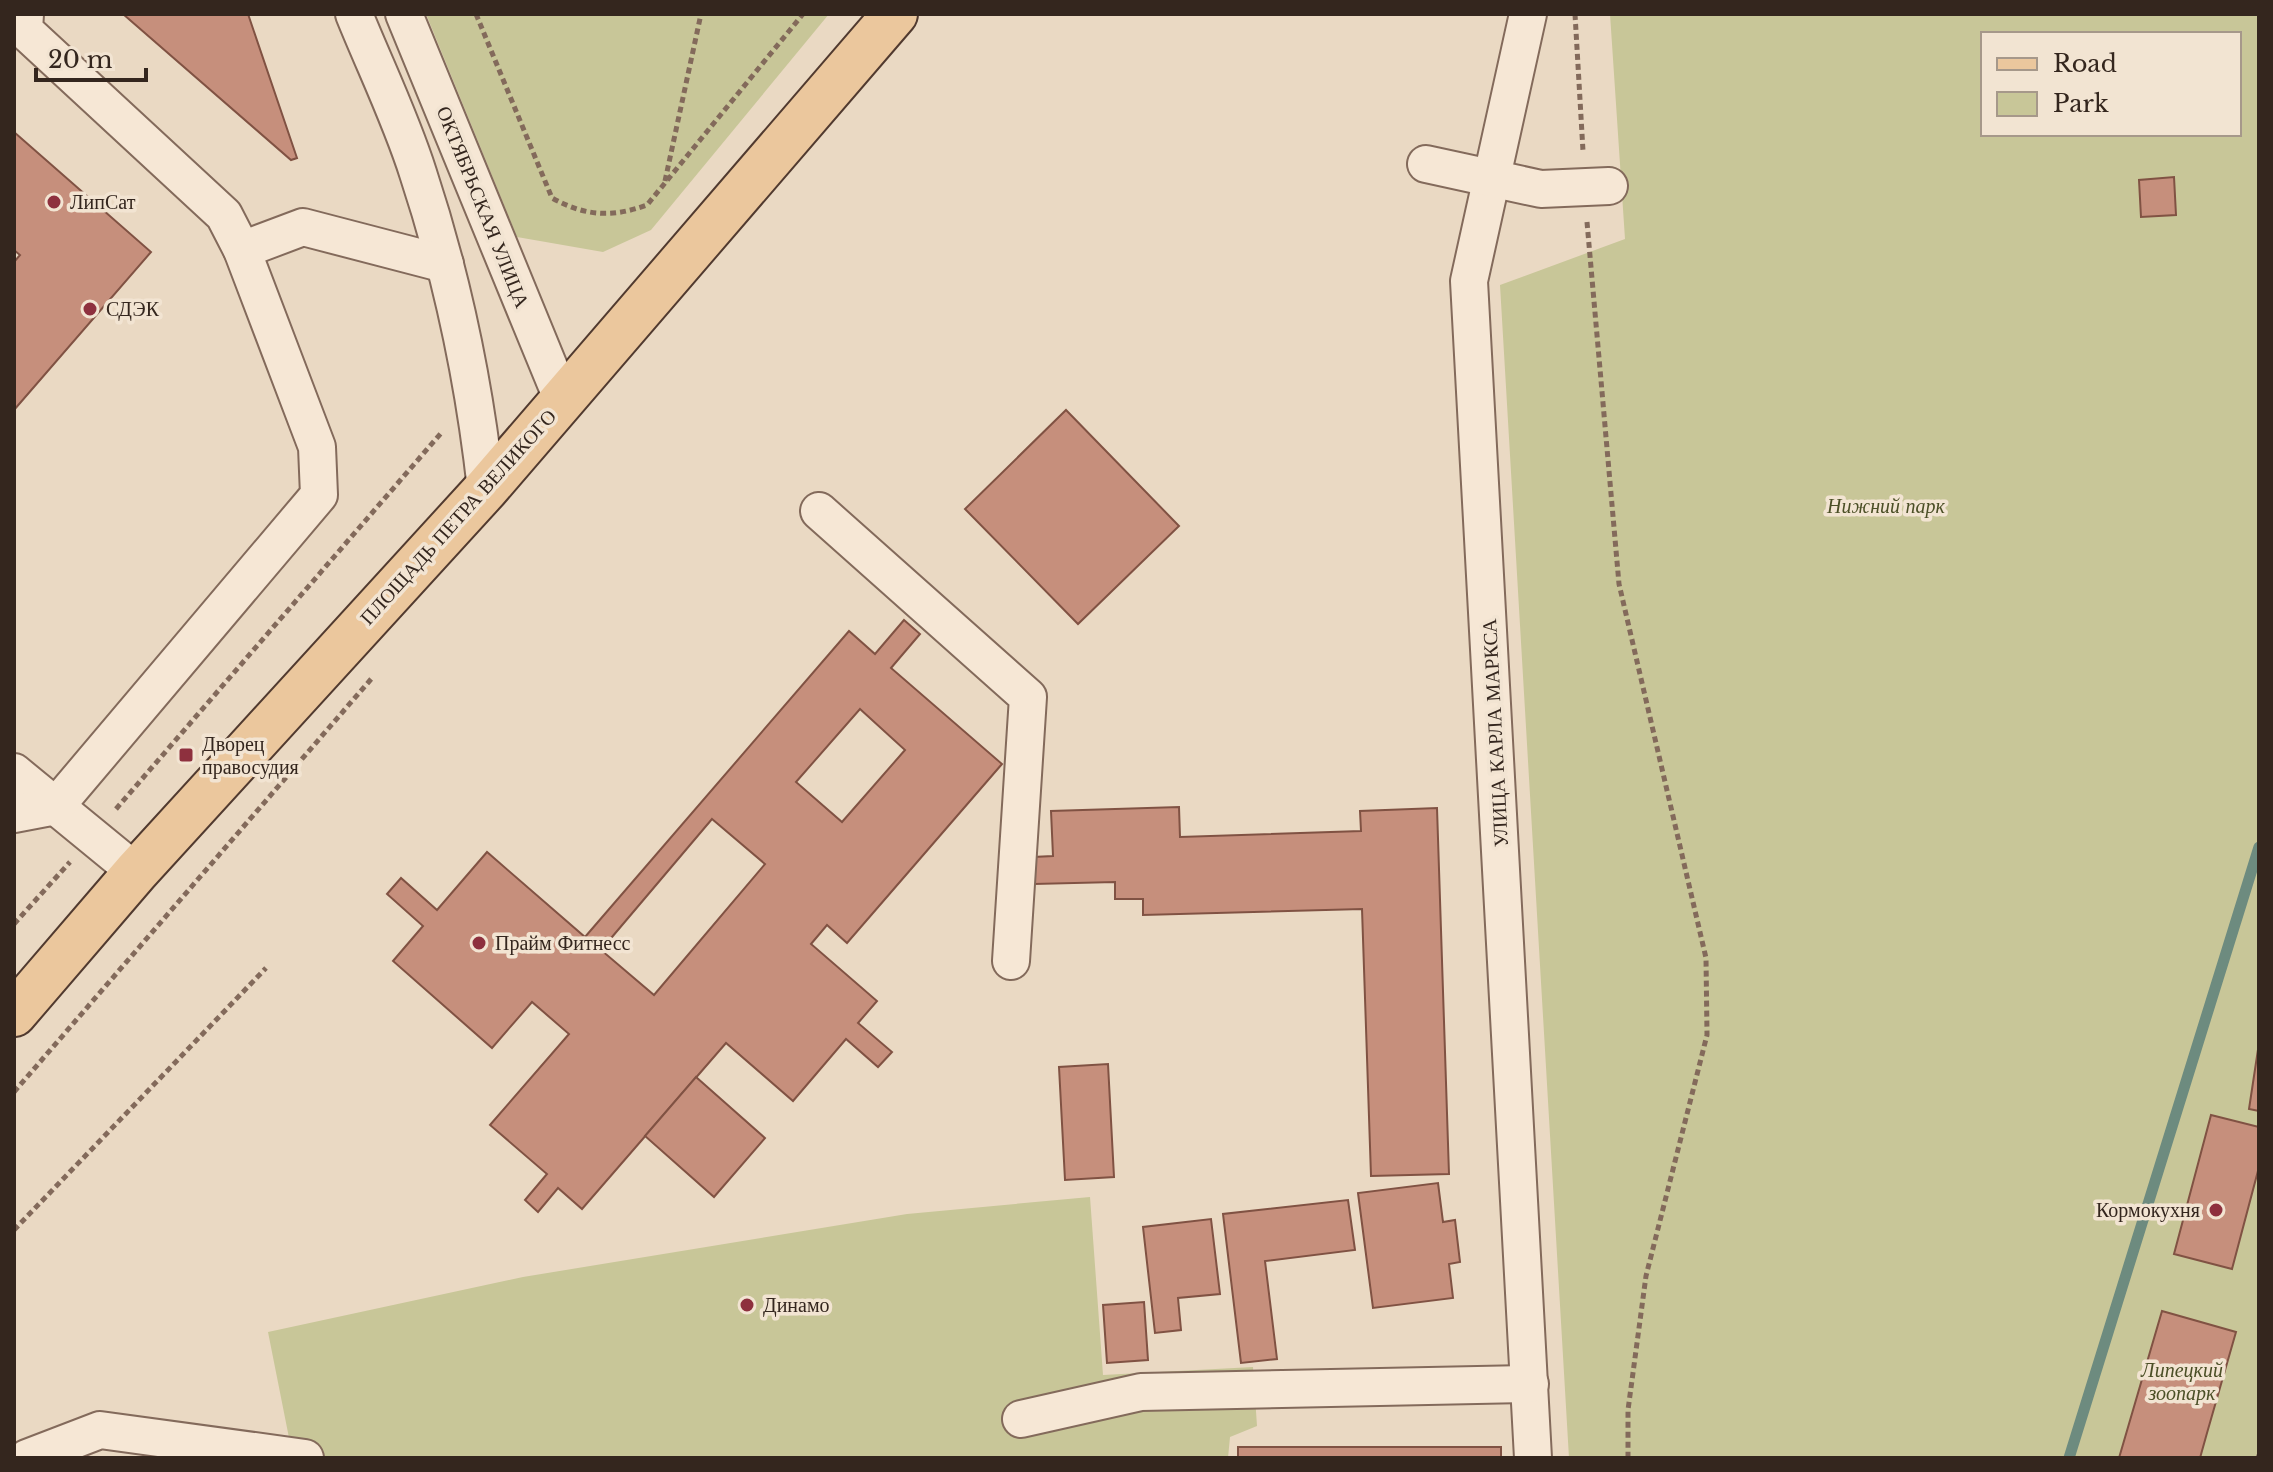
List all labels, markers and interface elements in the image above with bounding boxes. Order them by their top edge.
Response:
scale bar [36,32,146,82]
legend [1981,32,2241,136]
text: 20 m [48,45,113,74]
text: Road [2053,49,2117,78]
text: Park [2053,89,2109,118]
street label: ОКТЯБРЬСКАЯ УЛИЦА [432,103,535,312]
place label: ЛипСат [70,190,136,214]
marker: ЛипСат [45,193,63,211]
place label: СДЭК [106,297,160,321]
marker: СДЭК [81,300,99,318]
street label: ПЛОЩАДЬ ПЕТРА ВЕЛИКОГО [355,404,561,630]
park label: Нижний парк [1826,494,1946,518]
street label: УЛИЦА КАРЛА МАРКСА [1477,618,1513,848]
place label: Дворец правосудия [202,732,299,779]
marker: Дворец правосудия [177,746,195,764]
place label: Прайм Фитнесс [495,931,631,955]
marker: Прайм Фитнесс [470,934,488,952]
place label: Кормокухня [2096,1198,2200,1222]
marker: Кормокухня [2207,1201,2225,1219]
place label: Динамо [763,1293,830,1317]
marker: Динамо [738,1296,756,1314]
park label: Липецкий зоопарк [2140,1358,2223,1405]

